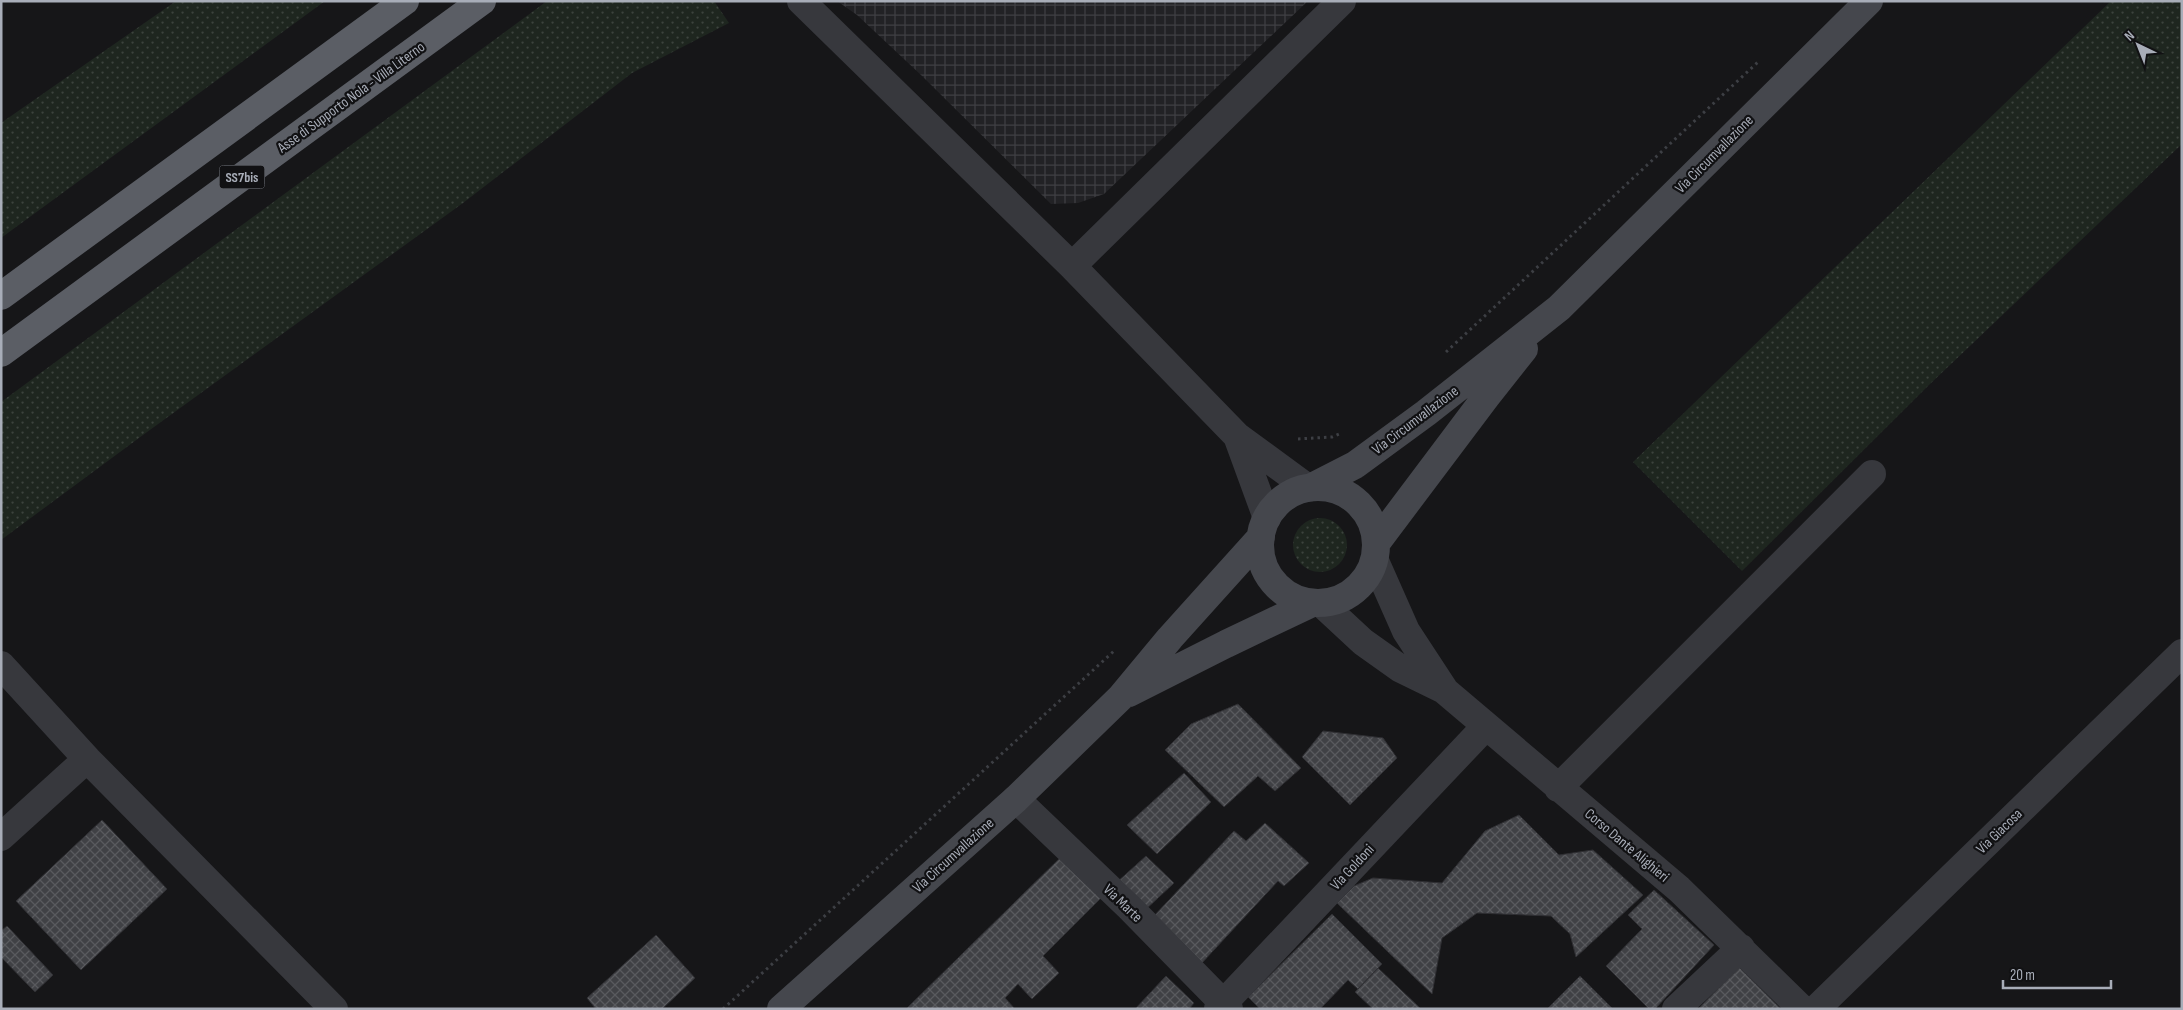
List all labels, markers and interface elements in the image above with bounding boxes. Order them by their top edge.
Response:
north arrow [2113,20,2163,70]
text: N [2121,27,2138,45]
street label: Asse di Supporto Nola - Villa Literno [273,38,429,158]
street label: Via Circumvallazione [1671,111,1758,198]
road number: SS7bis [220,166,264,188]
street label: Via Circumvallazione [1368,382,1462,459]
street label: Corso Dante Alighieri [1580,804,1673,886]
street label: Via Giacosa [1972,805,2027,858]
street label: Via Circumvallazione [909,814,998,897]
street label: Via Goldoni [1326,840,1379,894]
street label: Via Marte [1099,880,1146,927]
scale bar [2003,958,2110,990]
text: 20 m [2010,966,2035,985]

